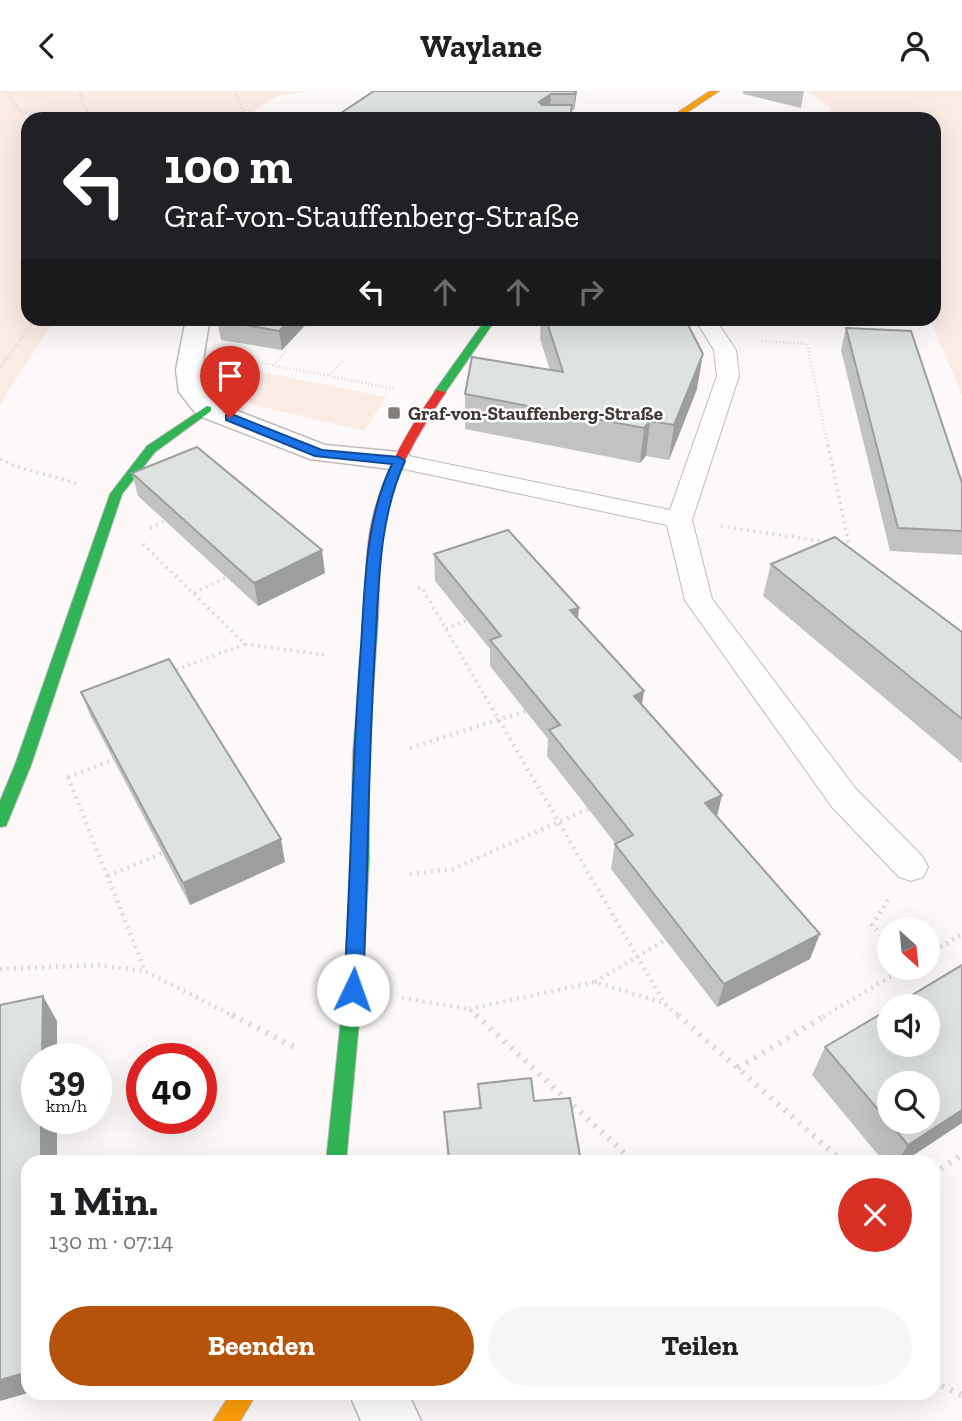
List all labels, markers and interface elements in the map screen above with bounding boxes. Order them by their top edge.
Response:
icon: back [28,27,66,65]
text: Waylane [420,27,542,65]
icon: person [896,27,934,65]
text: 100 m [164,137,292,196]
icon: left [49,140,140,231]
text: Graf-von-Stauffenberg-Straße [164,197,579,235]
icon: left [353,273,391,311]
icon: ahead [426,273,464,311]
icon: ahead [499,273,537,311]
icon: right [572,273,610,311]
pin [200,346,260,418]
icon: arrive [211,357,249,395]
place label: Graf-von-Stauffenberg-Straße [408,402,663,425]
marker: Graf-von-Stauffenberg-Straße [386,405,402,421]
north arrow [877,917,940,980]
map controls [877,917,940,1134]
position arrow [316,953,390,1027]
button: sound [877,994,940,1057]
speed limit sign: 40 [126,1043,217,1134]
text: 39 [48,1058,85,1100]
button: search [877,1071,940,1134]
text: km/h [46,1095,87,1117]
text: 1 Min. [49,1175,158,1226]
button: close [838,1178,912,1252]
text: 130 m · 07:14 [49,1227,173,1255]
button: Beenden [49,1306,474,1386]
button: Teilen [488,1306,912,1386]

